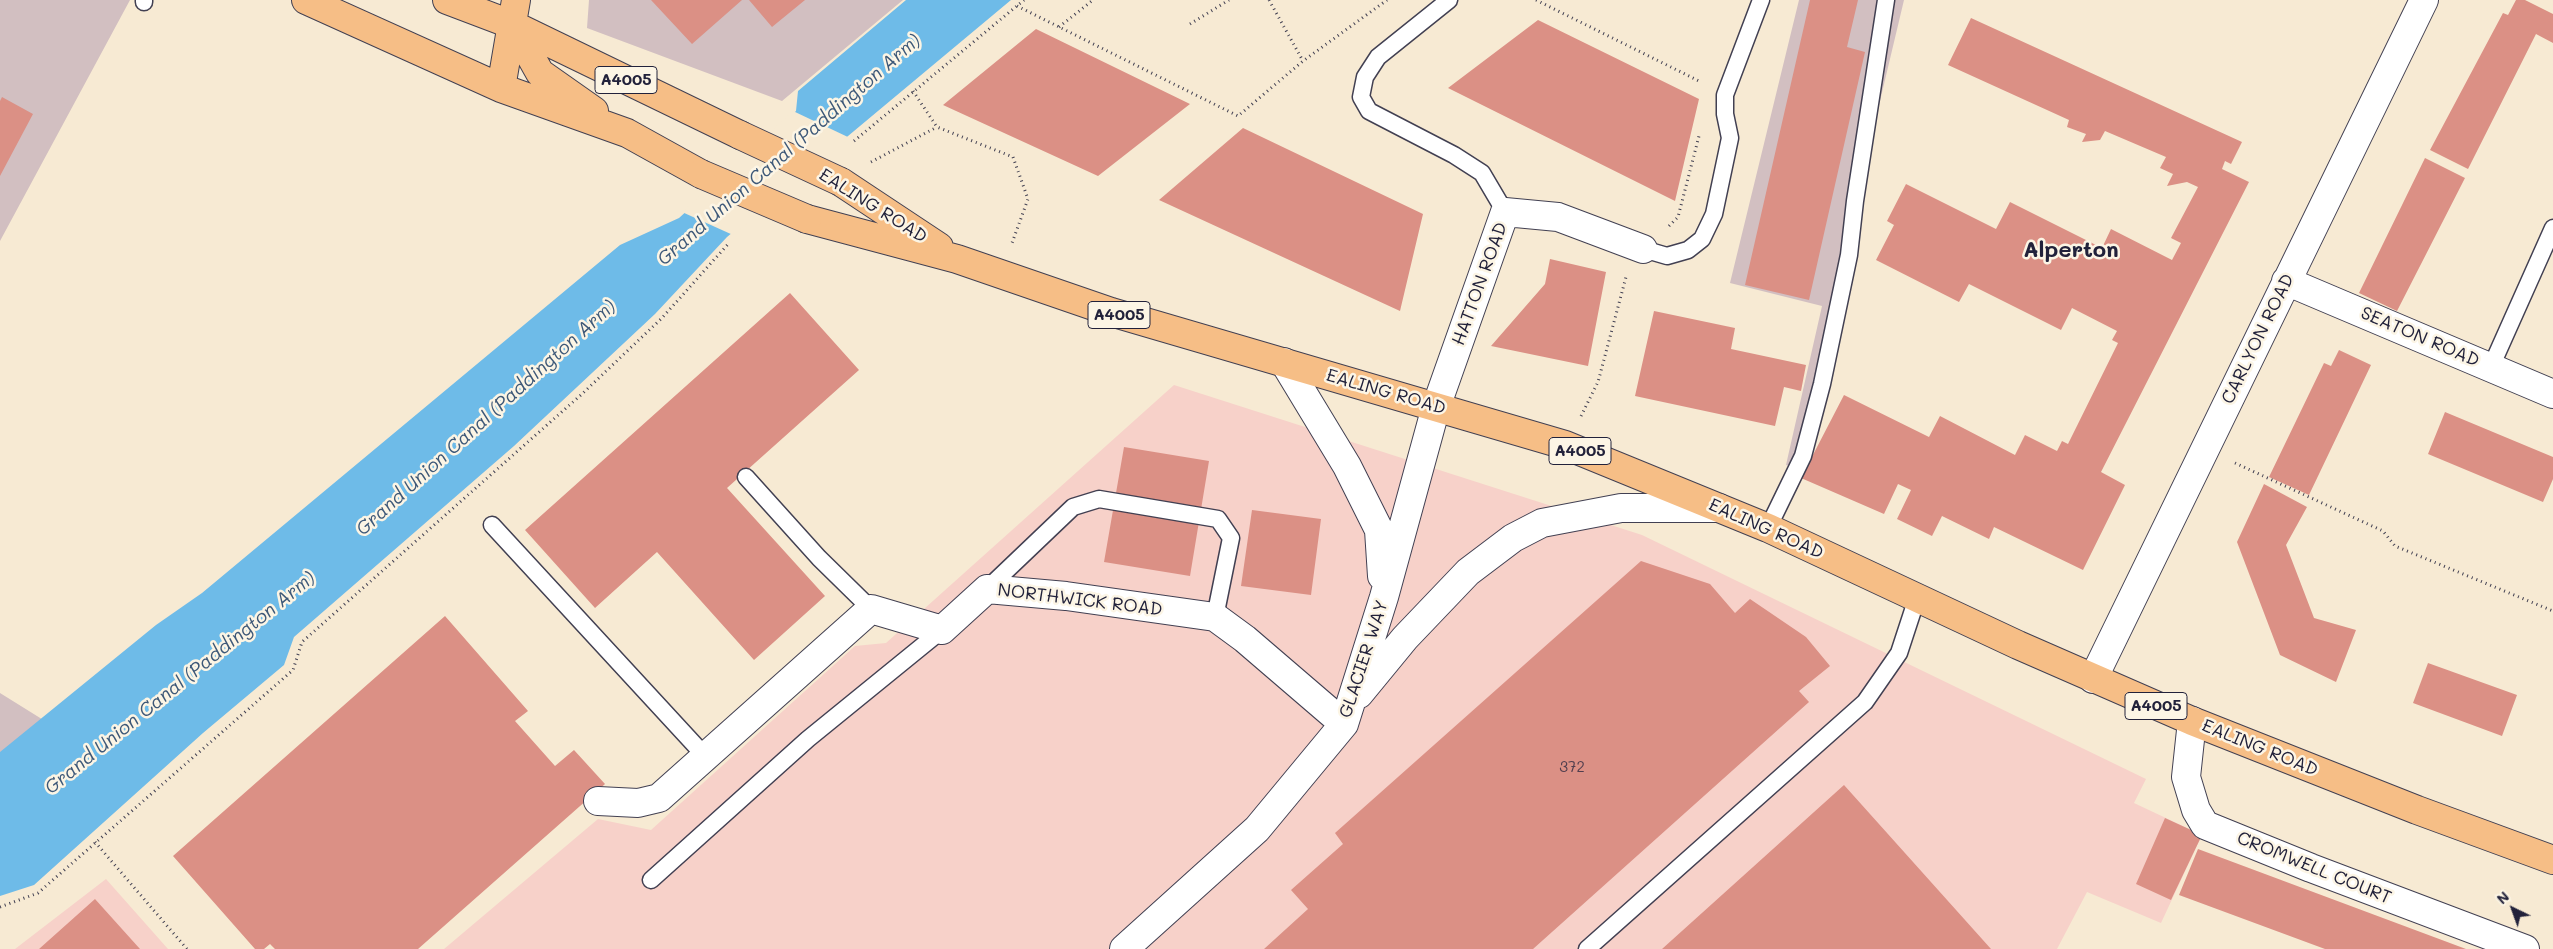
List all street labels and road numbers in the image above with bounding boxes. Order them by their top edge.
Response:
road number: A4005 [595,66,657,94]
street label: EALING ROAD [815,164,931,248]
street label: HATTON ROAD [1448,220,1512,348]
street label: CARLYON ROAD [2217,270,2299,408]
road number: A4005 [1088,302,1150,328]
street label: SEATON ROAD [2357,302,2483,372]
street label: EALING ROAD [1324,365,1448,419]
road number: A4005 [1549,438,1611,464]
street label: EALING ROAD [1705,494,1827,564]
street label: NORTHWICK ROAD [996,579,1164,621]
street label: GLACIER WAY [1335,597,1393,721]
road number: A4005 [2125,692,2187,719]
street label: EALING ROAD [2199,715,2321,781]
street label: CROMWELL COURT [2234,827,2394,909]

